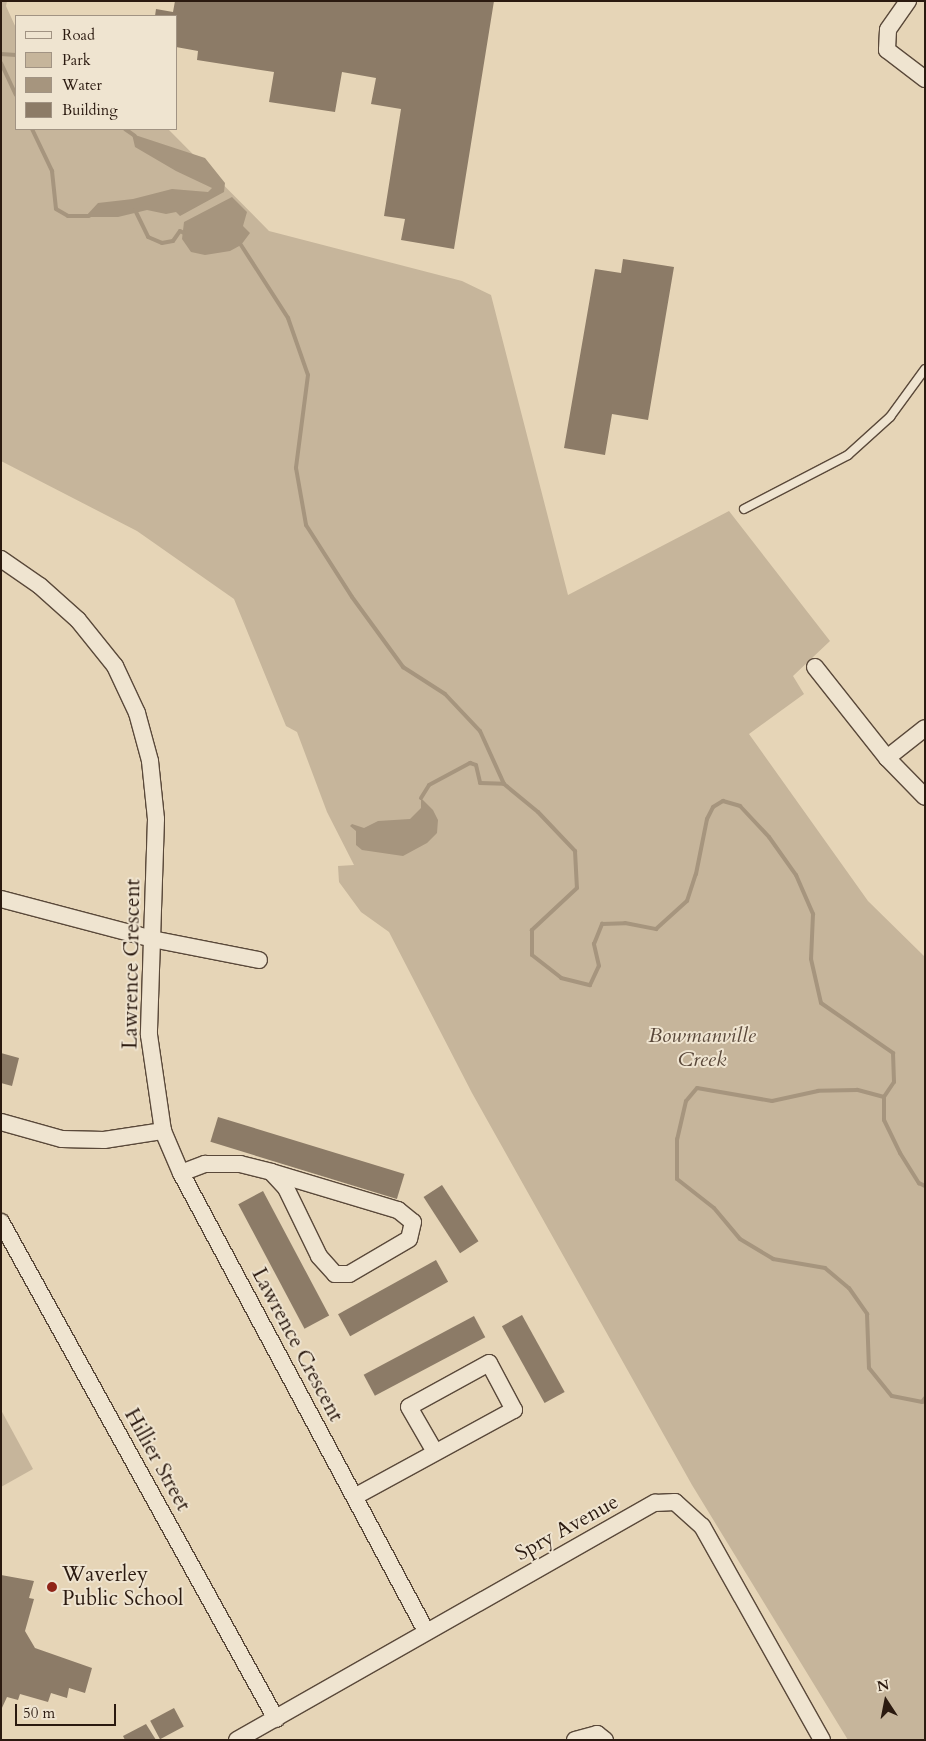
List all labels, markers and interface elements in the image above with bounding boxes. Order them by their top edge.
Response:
legend [15,15,178,130]
text: Road [62,25,95,45]
text: Park [62,50,91,70]
text: Water [62,75,102,95]
text: Building [62,100,118,120]
street label: Lawrence Crescent [118,879,146,1049]
park label: Bowmanville Creek [648,1023,756,1073]
street label: Lawrence Crescent [246,1264,348,1426]
street label: Hillier Street [118,1404,196,1516]
street label: Spry Avenue [511,1489,623,1567]
place label: Waverley Public School [62,1562,183,1612]
marker: Waverley Public School [46,1581,58,1593]
text: N [875,1675,891,1696]
north arrow [861,1676,911,1726]
scale bar [18,1694,119,1726]
text: 50 m [23,1703,55,1723]

